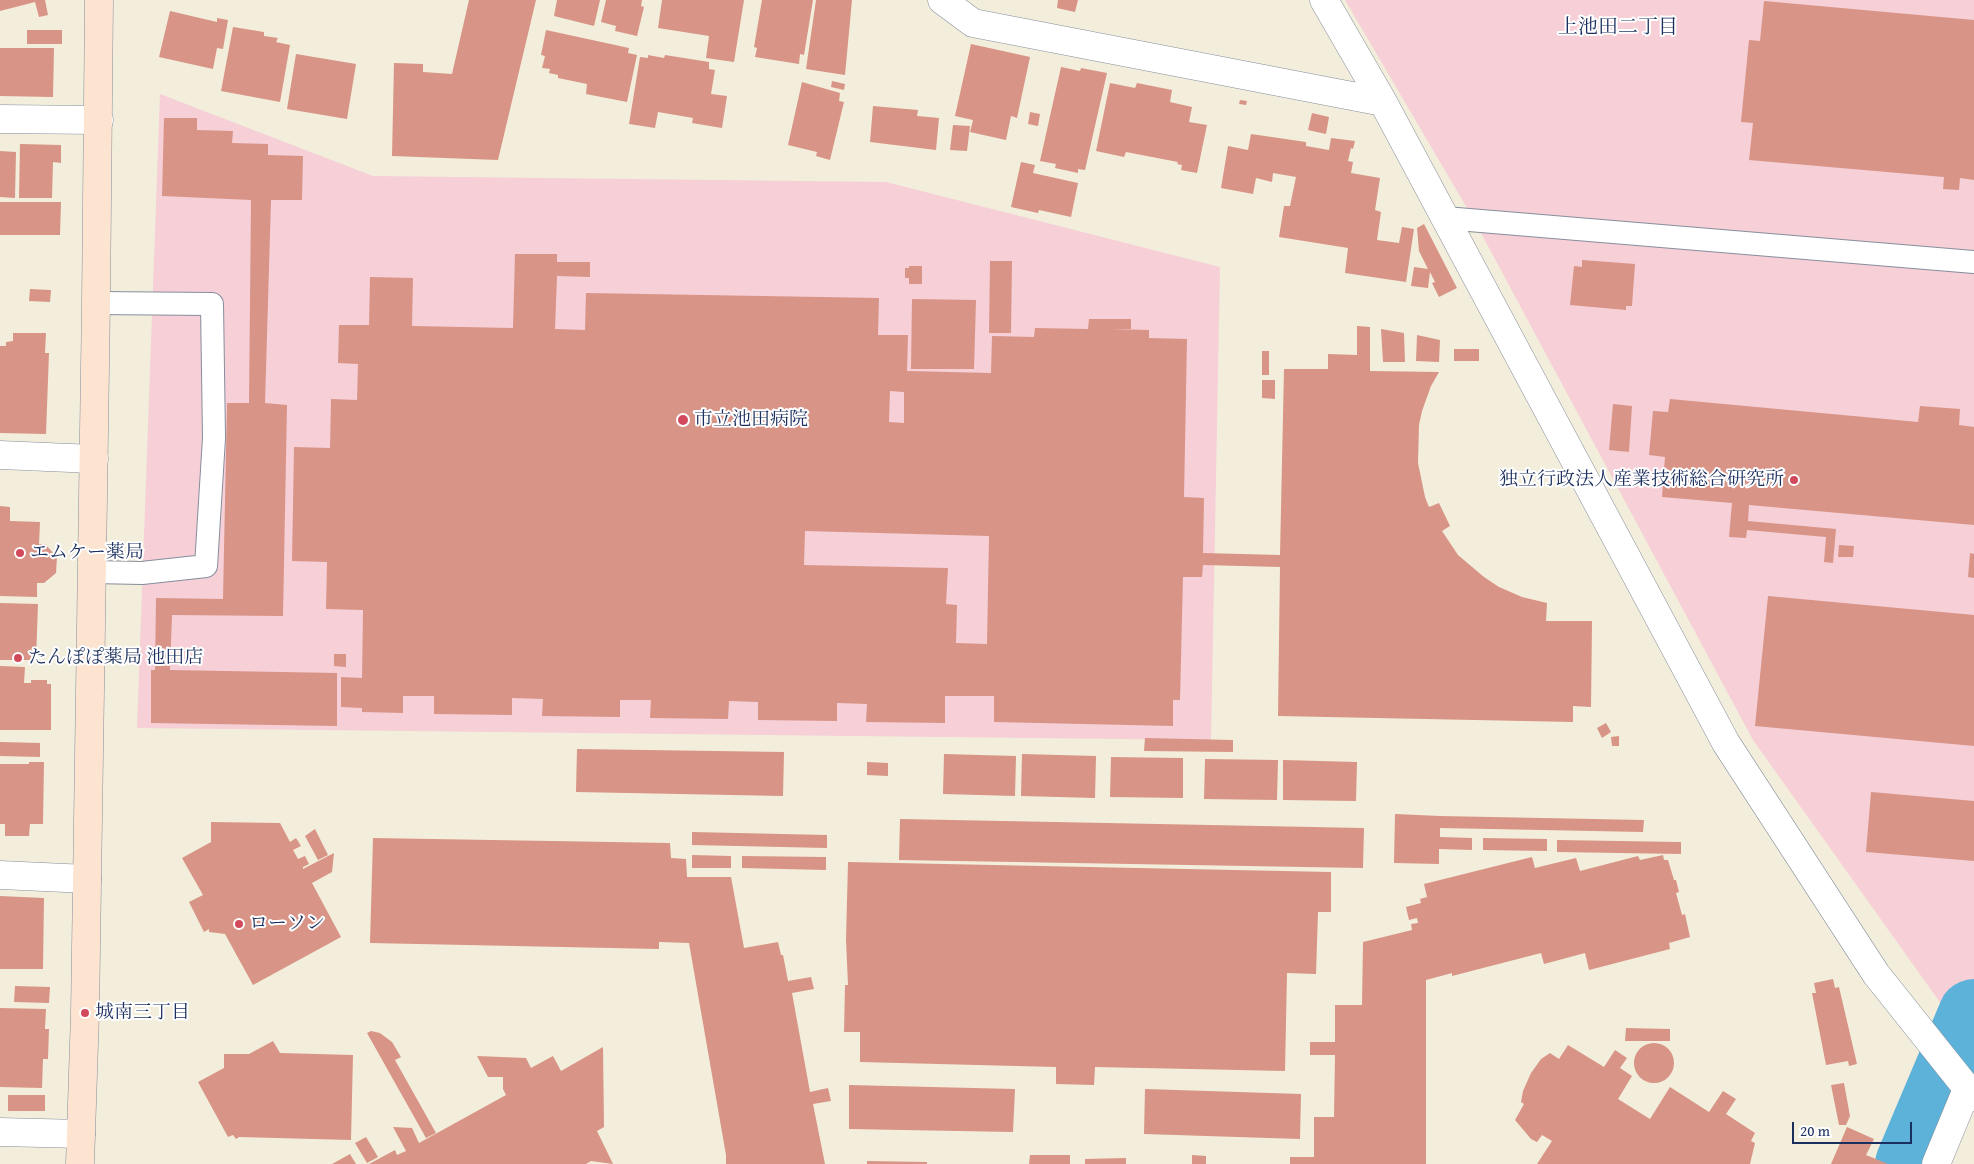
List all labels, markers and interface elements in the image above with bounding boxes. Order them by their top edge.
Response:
district label: 上池田二丁目 [1558,16,1678,40]
place label: 市立池田病院 [694,409,808,431]
marker: 市立池田病院 [676,413,690,427]
place label: 独立行政法人産業技術総合研究所 [1499,469,1784,491]
marker: 独立行政法人産業技術総合研究所 [1788,474,1800,486]
place label: エムケー薬局 [30,542,144,564]
marker: エムケー薬局 [14,547,26,559]
place label: たんぽぽ薬局 池田店 [28,647,203,669]
marker: たんぽぽ薬局 池田店 [12,652,24,664]
place label: ローソン [249,913,325,935]
marker: ローソン [233,918,245,930]
place label: 城南三丁目 [95,1002,190,1024]
marker: 城南三丁目 [79,1007,91,1019]
scale bar [1794,1112,1914,1144]
text: 20 m [1800,1120,1830,1141]

